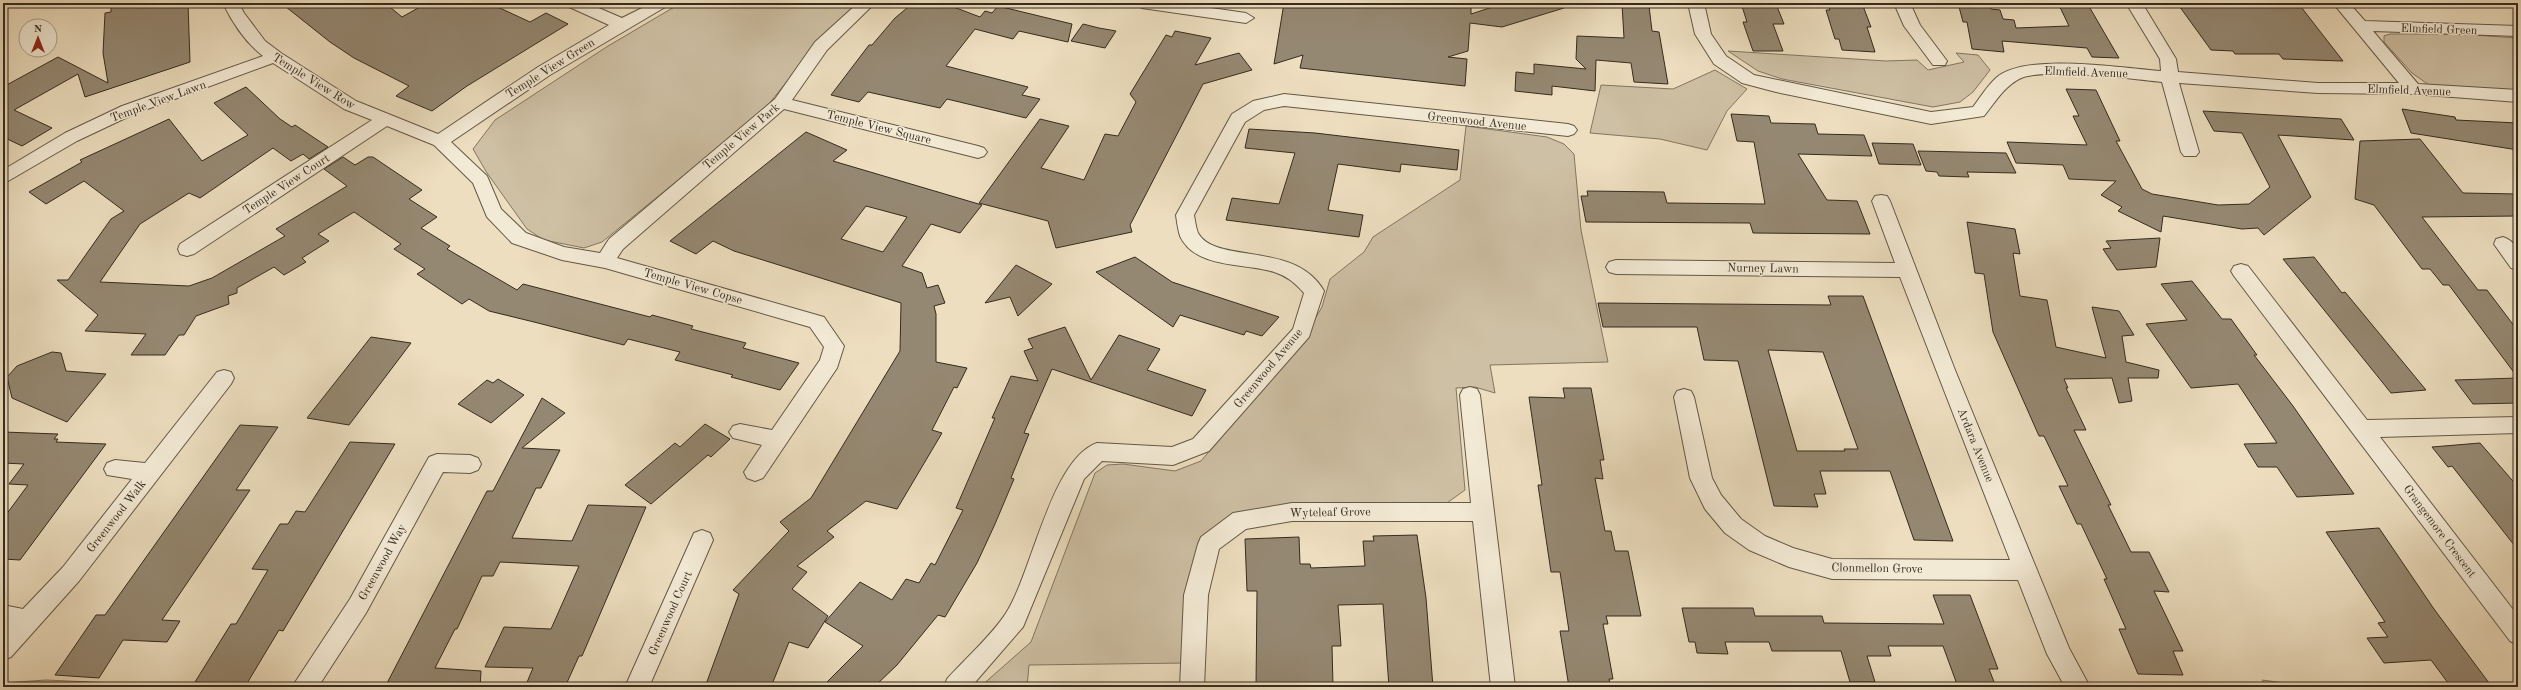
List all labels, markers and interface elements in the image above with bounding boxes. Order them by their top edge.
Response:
north arrow [18,18,58,58]
street label: Elmfield Green [2400,23,2478,37]
text: N [34,24,43,35]
street label: Temple View Green [504,36,598,101]
street label: Temple View Row [270,52,358,112]
street label: Elmfield Avenue [2044,66,2129,80]
street label: Temple View Lawn [109,79,208,125]
street label: Elmfield Avenue [2367,84,2452,98]
street label: Temple View Park [701,101,782,172]
street label: Temple View Square [825,109,933,147]
street label: Greenwood Avenue [1427,111,1527,133]
street label: Temple View Court [241,152,332,217]
street label: Nurney Lawn [1727,262,1799,276]
street label: Temple View Copse [642,267,744,307]
street label: Greenwood Avenue [1232,326,1306,411]
street label: Ardara Avenue [1955,407,1996,485]
street label: Greenwood Walk [85,478,149,555]
street label: Grangemore Crescent [2401,483,2478,580]
street label: Wyteleaf Grove [1289,506,1371,520]
street label: Greenwood Way [357,522,409,603]
street label: Clonmellon Grove [1831,562,1923,576]
street label: Greenwood Court [647,569,695,657]

